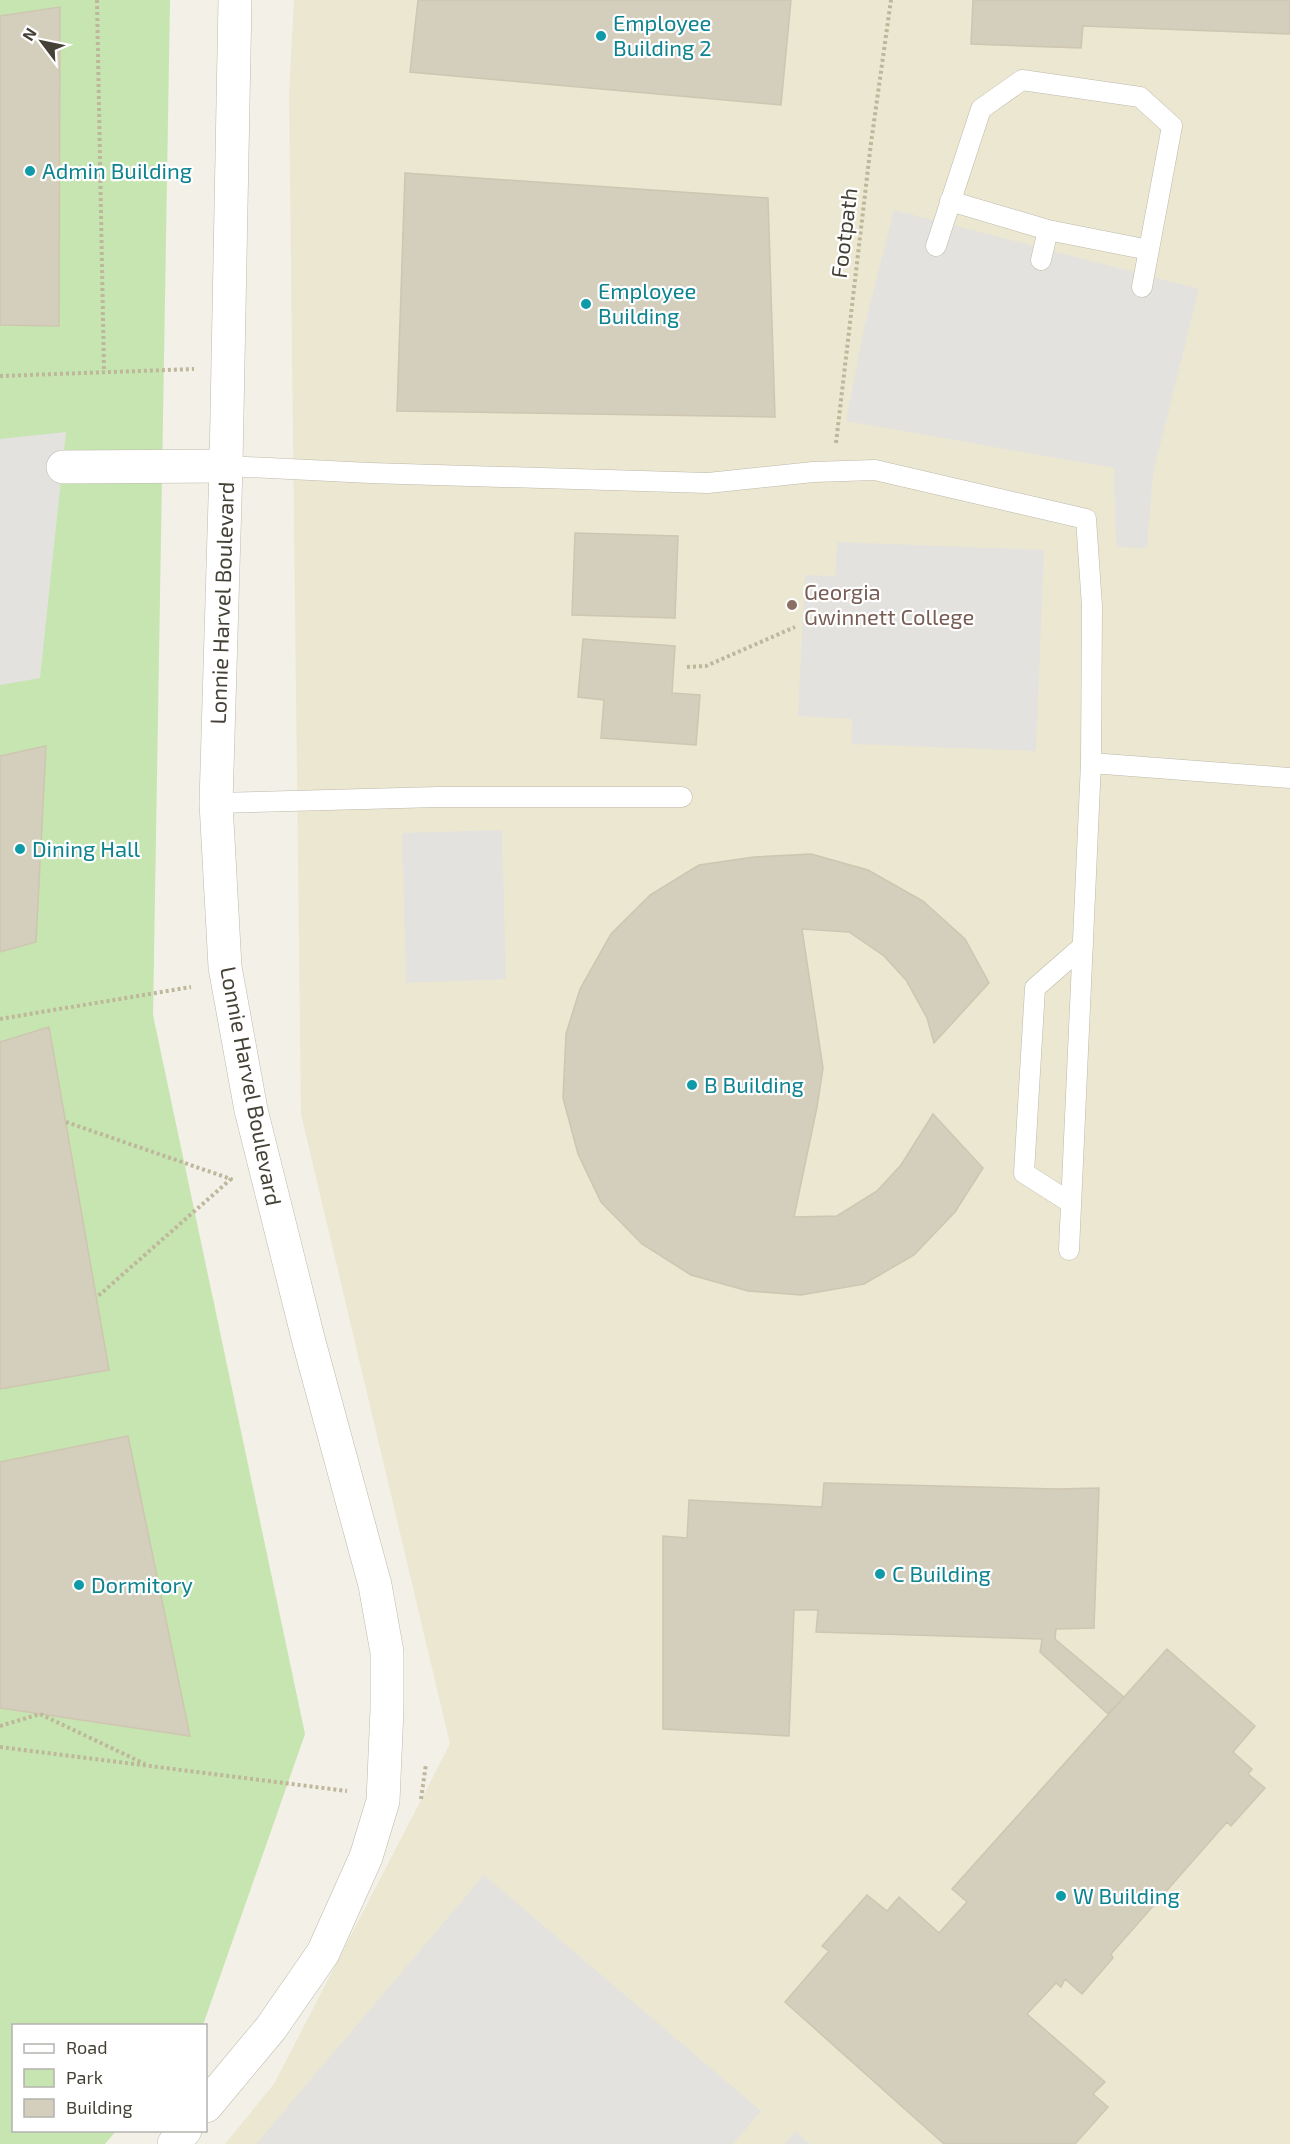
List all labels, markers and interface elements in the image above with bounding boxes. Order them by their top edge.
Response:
place label: Employee Building 2 [613,9,712,60]
north arrow [12,12,72,72]
text: N [18,24,40,44]
marker: Employee Building 2 [594,29,608,43]
place label: Admin Building [42,157,192,183]
marker: Admin Building [23,164,37,178]
street label: Footpath [825,186,861,280]
place label: Employee Building [598,277,696,328]
marker: Employee Building [579,297,593,311]
street label: Lonnie Harvel Boulevard [204,481,238,725]
place label: Georgia Gwinnett College [804,578,974,629]
marker: Georgia Gwinnett College [785,598,799,612]
place label: Dining Hall [32,835,141,861]
marker: Dining Hall [13,842,27,856]
street label: Lonnie Harvel Boulevard [216,964,288,1208]
place label: B Building [704,1071,804,1097]
marker: B Building [685,1078,699,1092]
place label: C Building [892,1560,991,1586]
marker: C Building [873,1567,887,1581]
place label: Dormitory [91,1571,193,1597]
marker: Dormitory [72,1578,86,1592]
place label: W Building [1073,1882,1180,1908]
marker: W Building [1054,1889,1068,1903]
legend [12,2024,207,2132]
text: Road [66,2036,107,2058]
text: Park [66,2066,103,2088]
text: Building [66,2096,133,2118]

